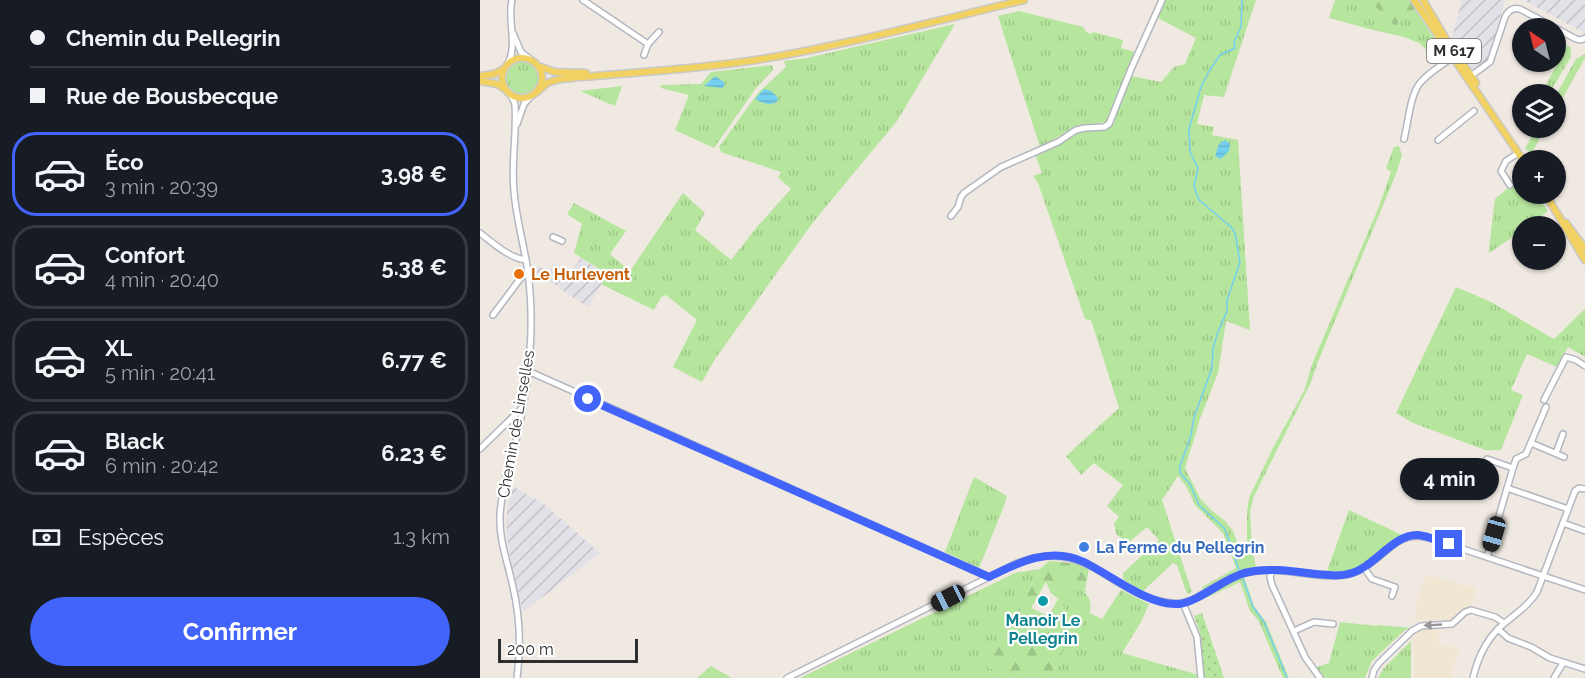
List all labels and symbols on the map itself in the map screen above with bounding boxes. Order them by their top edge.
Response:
north arrow [1512,18,1566,72]
road number: M 617 [1427,39,1481,63]
place label: Le Hurlevent [531,265,630,284]
marker: Le Hurlevent [512,267,526,281]
street label: Chemin de Linselles [494,348,538,499]
route start [574,385,601,412]
callout: 4 min [1400,457,1498,499]
car [1480,514,1508,554]
route end [1435,530,1462,557]
place label: La Ferme du Pellegrin [1096,538,1264,557]
marker: La Ferme du Pellegrin [1077,540,1091,554]
car [928,582,968,614]
marker: Manoir Le Pellegrin [1036,594,1050,608]
place label: Manoir Le Pellegrin [1006,611,1081,648]
one-way arrow [1423,621,1442,630]
scale bar [498,636,638,664]

